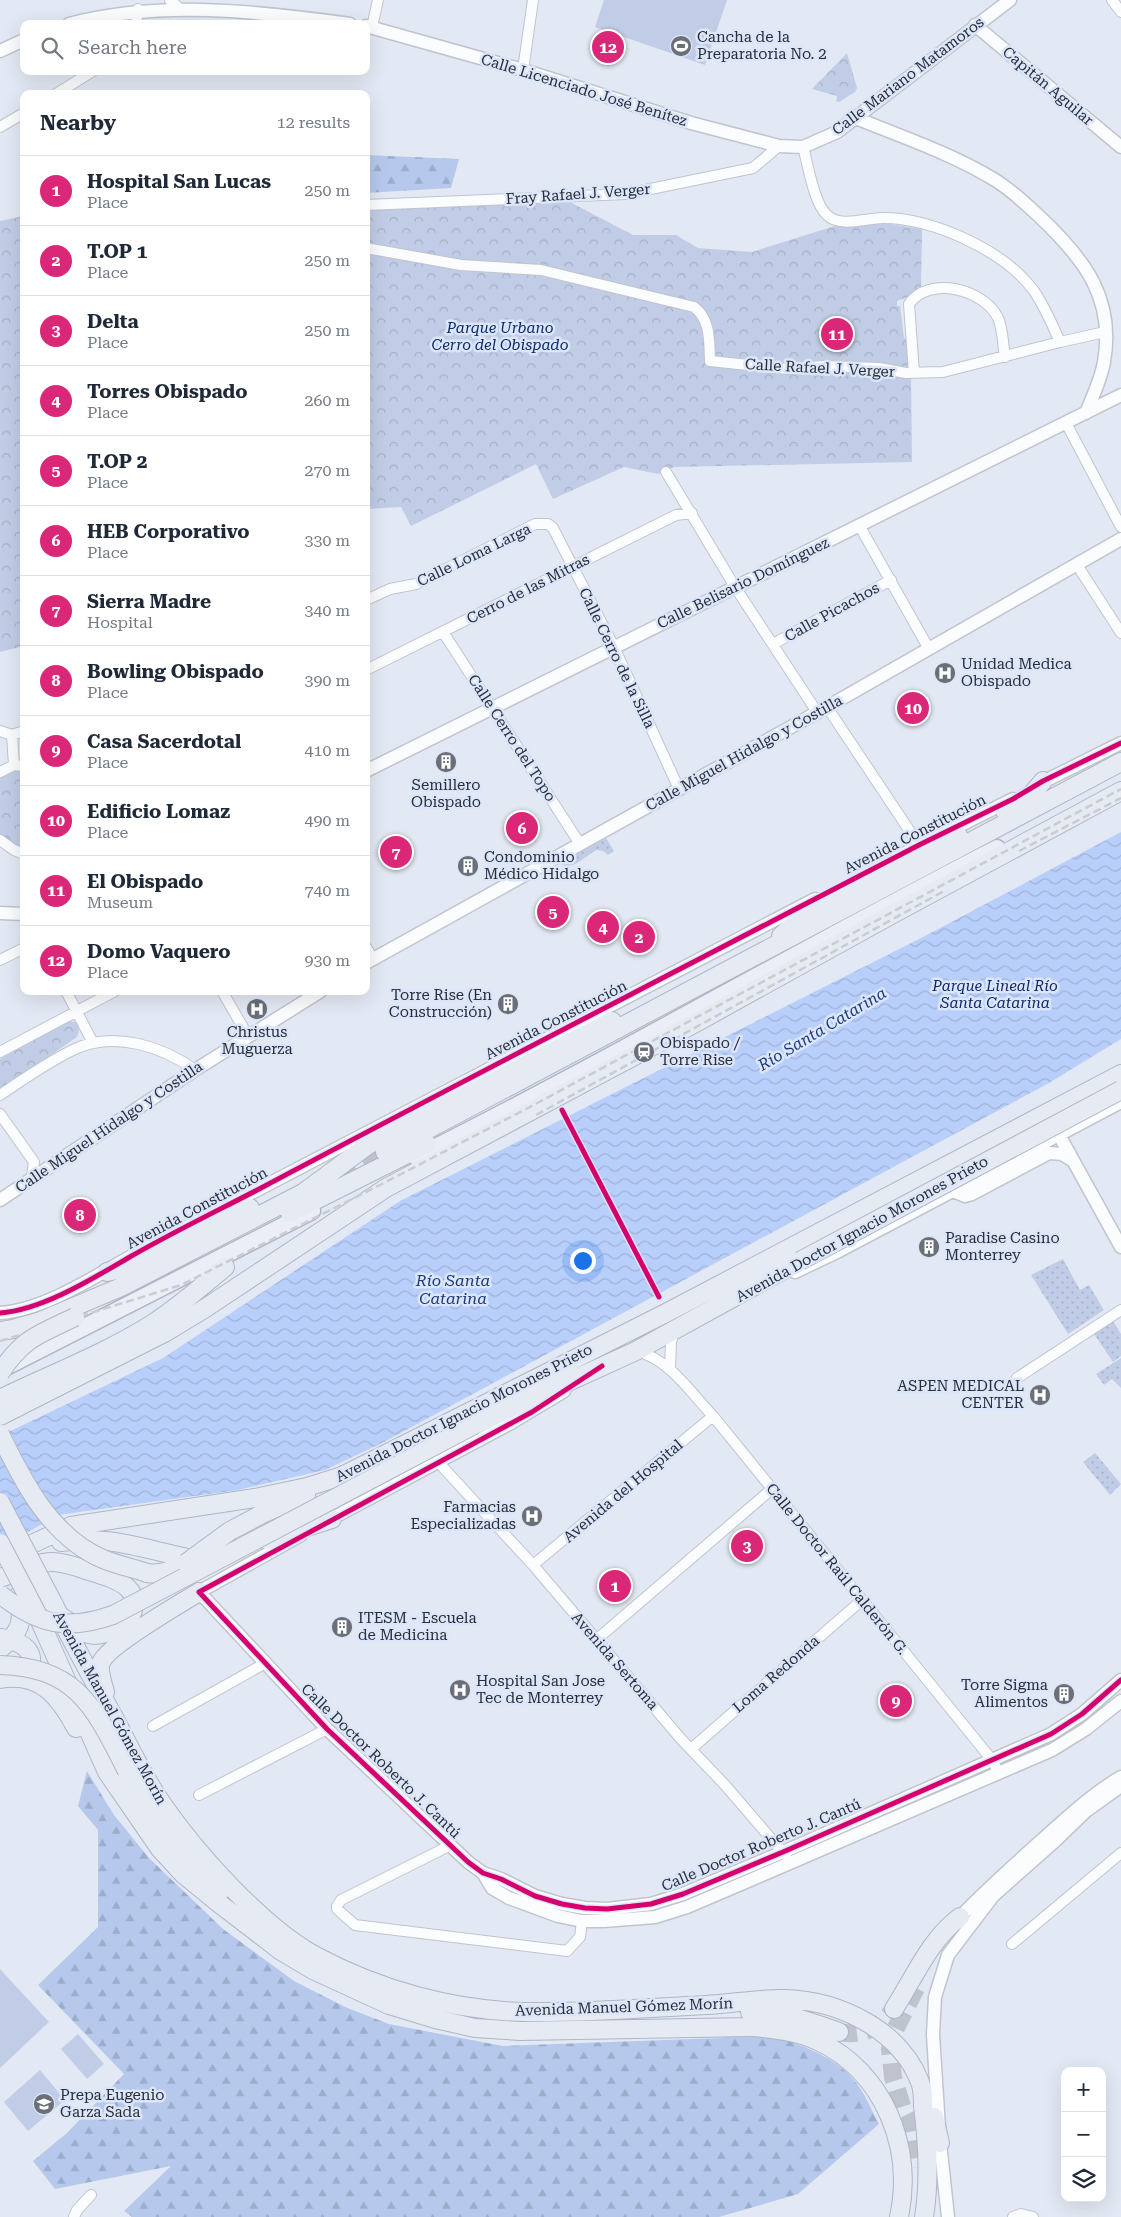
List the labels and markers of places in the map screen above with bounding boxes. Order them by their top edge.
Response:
pin: 12 [592,28,624,66]
place label: Cancha de la Preparatoria No. 2 [697,28,827,63]
sports icon: Cancha de la Preparatoria No. 2 [669,34,693,58]
pin: 11 [821,315,853,353]
place label: Unidad Medica Obispado [961,655,1072,690]
hospital icon: Unidad Medica Obispado [933,661,957,685]
pin: 10 [897,689,929,727]
building icon: Semillero Obispado [434,750,458,774]
place label: Semillero Obispado [411,776,481,811]
pin: 6 [506,809,538,847]
pin: 7 [380,833,412,871]
place label: Condominio Médico Hidalgo [484,848,599,883]
building icon: Condominio Médico Hidalgo [456,854,480,878]
pin: 5 [537,893,569,931]
pin: 4 [587,908,619,946]
pin: 2 [623,918,655,956]
place label: Torre Rise (En Construcción) [389,986,492,1021]
building icon: Torre Rise (En Construcción) [496,992,520,1016]
hospital icon: Christus Muguerza [245,997,269,1021]
place label: Christus Muguerza [221,1023,293,1058]
place label: Obispado / Torre Rise [660,1034,741,1069]
station icon: Obispado / Torre Rise [632,1040,656,1064]
pin: 8 [64,1196,96,1234]
place label: Paradise Casino Monterrey [945,1229,1060,1264]
building icon: Paradise Casino Monterrey [917,1235,941,1259]
place label: ASPEN MEDICAL CENTER [897,1377,1025,1412]
hospital icon: ASPEN MEDICAL CENTER [1028,1383,1052,1407]
place label: Farmacias Especializadas [410,1498,516,1533]
hospital icon: Farmacias Especializadas [520,1504,544,1528]
pin: 3 [731,1527,763,1565]
pin: 1 [599,1567,631,1605]
place label: ITESM - Escuela de Medicina [358,1609,477,1644]
building icon: ITESM - Escuela de Medicina [330,1615,354,1639]
place label: Hospital San Jose Tec de Monterrey [476,1672,605,1707]
place label: Torre Sigma Alimentos [961,1676,1048,1711]
hospital icon: Hospital San Jose Tec de Monterrey [448,1678,472,1702]
pin: 9 [880,1682,912,1720]
building icon: Torre Sigma Alimentos [1052,1682,1076,1706]
place label: Prepa Eugenio Garza Sada [60,2086,164,2121]
school or university icon: Prepa Eugenio Garza Sada [32,2092,56,2116]

